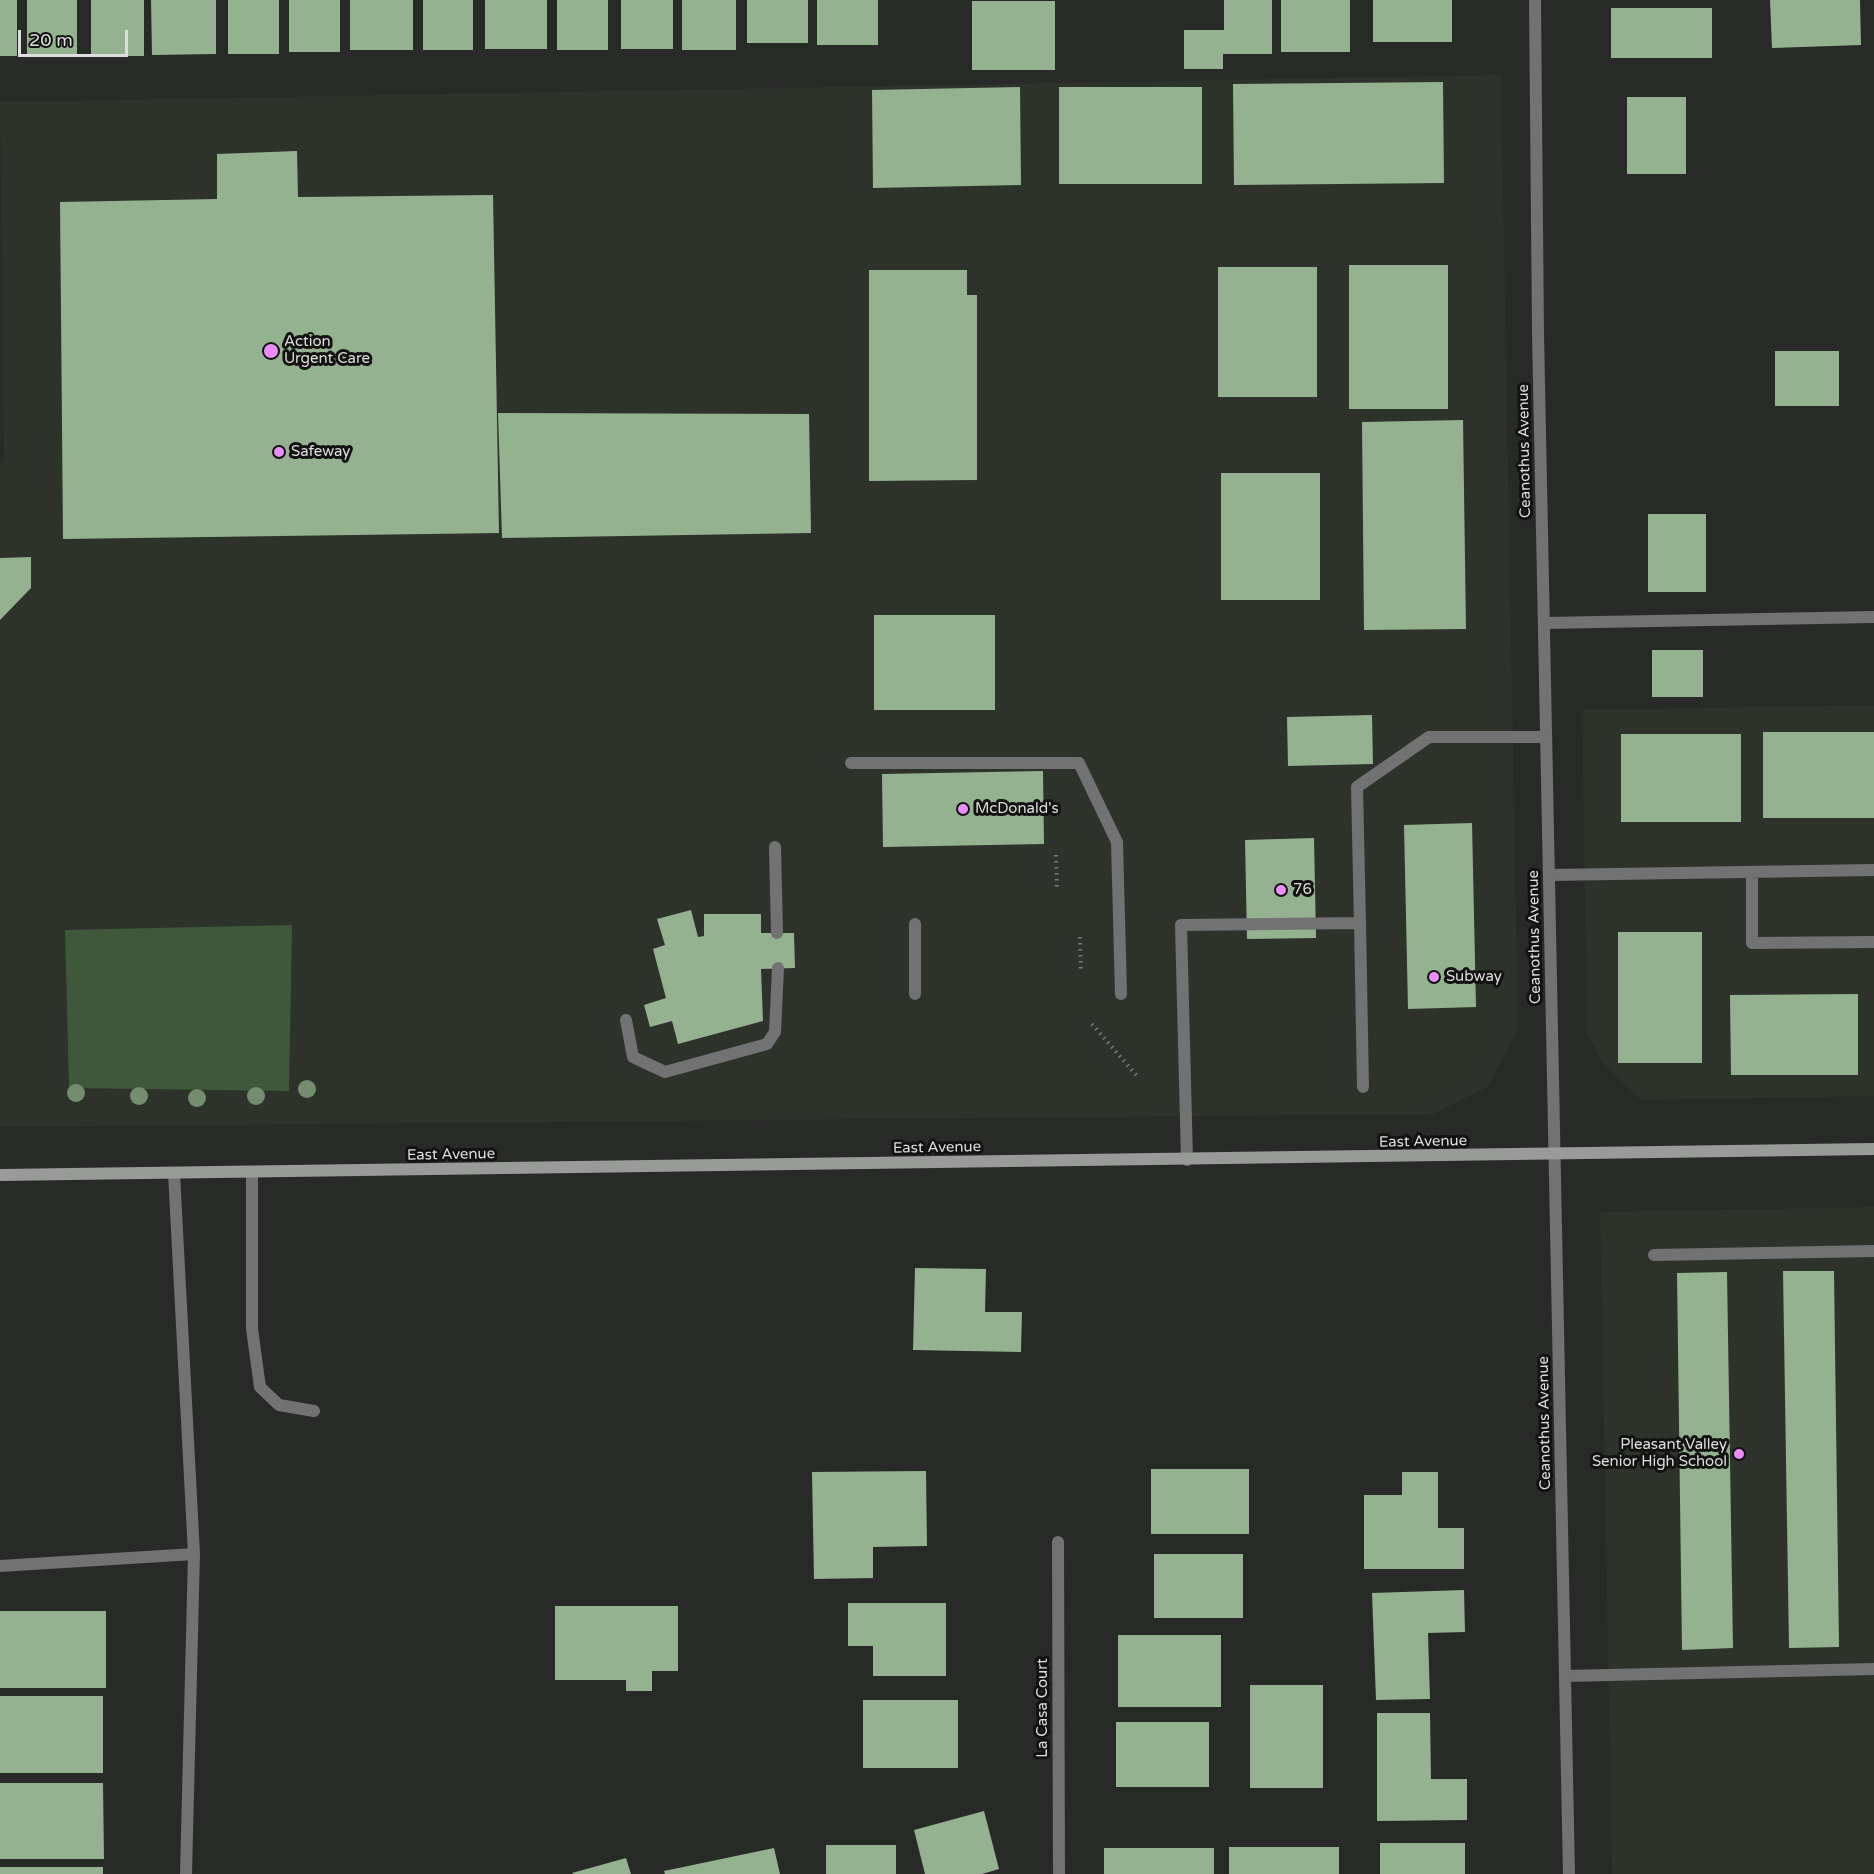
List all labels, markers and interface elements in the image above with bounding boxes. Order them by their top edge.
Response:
scale bar [21,18,130,56]
text: 20 m [29,29,73,51]
place label: Action Urgent Care [284,333,370,368]
marker: Action Urgent Care [262,342,280,360]
street label: Ceanothus Avenue [1515,384,1535,518]
place label: Safeway [291,443,350,461]
marker: Safeway [272,445,286,459]
place label: McDonald's [975,800,1059,818]
marker: McDonald's [956,802,970,816]
street label: Ceanothus Avenue [1525,870,1545,1004]
place label: 76 [1293,881,1312,899]
marker: 76 [1274,883,1288,897]
place label: Subway [1446,968,1502,986]
marker: Subway [1427,970,1441,984]
street label: East Avenue [1379,1132,1467,1152]
street label: East Avenue [893,1138,981,1158]
street label: East Avenue [407,1145,495,1165]
street label: Ceanothus Avenue [1535,1356,1555,1490]
place label: Pleasant Valley Senior High School [1592,1436,1727,1471]
marker: Pleasant Valley Senior High School [1732,1447,1746,1461]
street label: La Casa Court [1034,1658,1052,1758]

